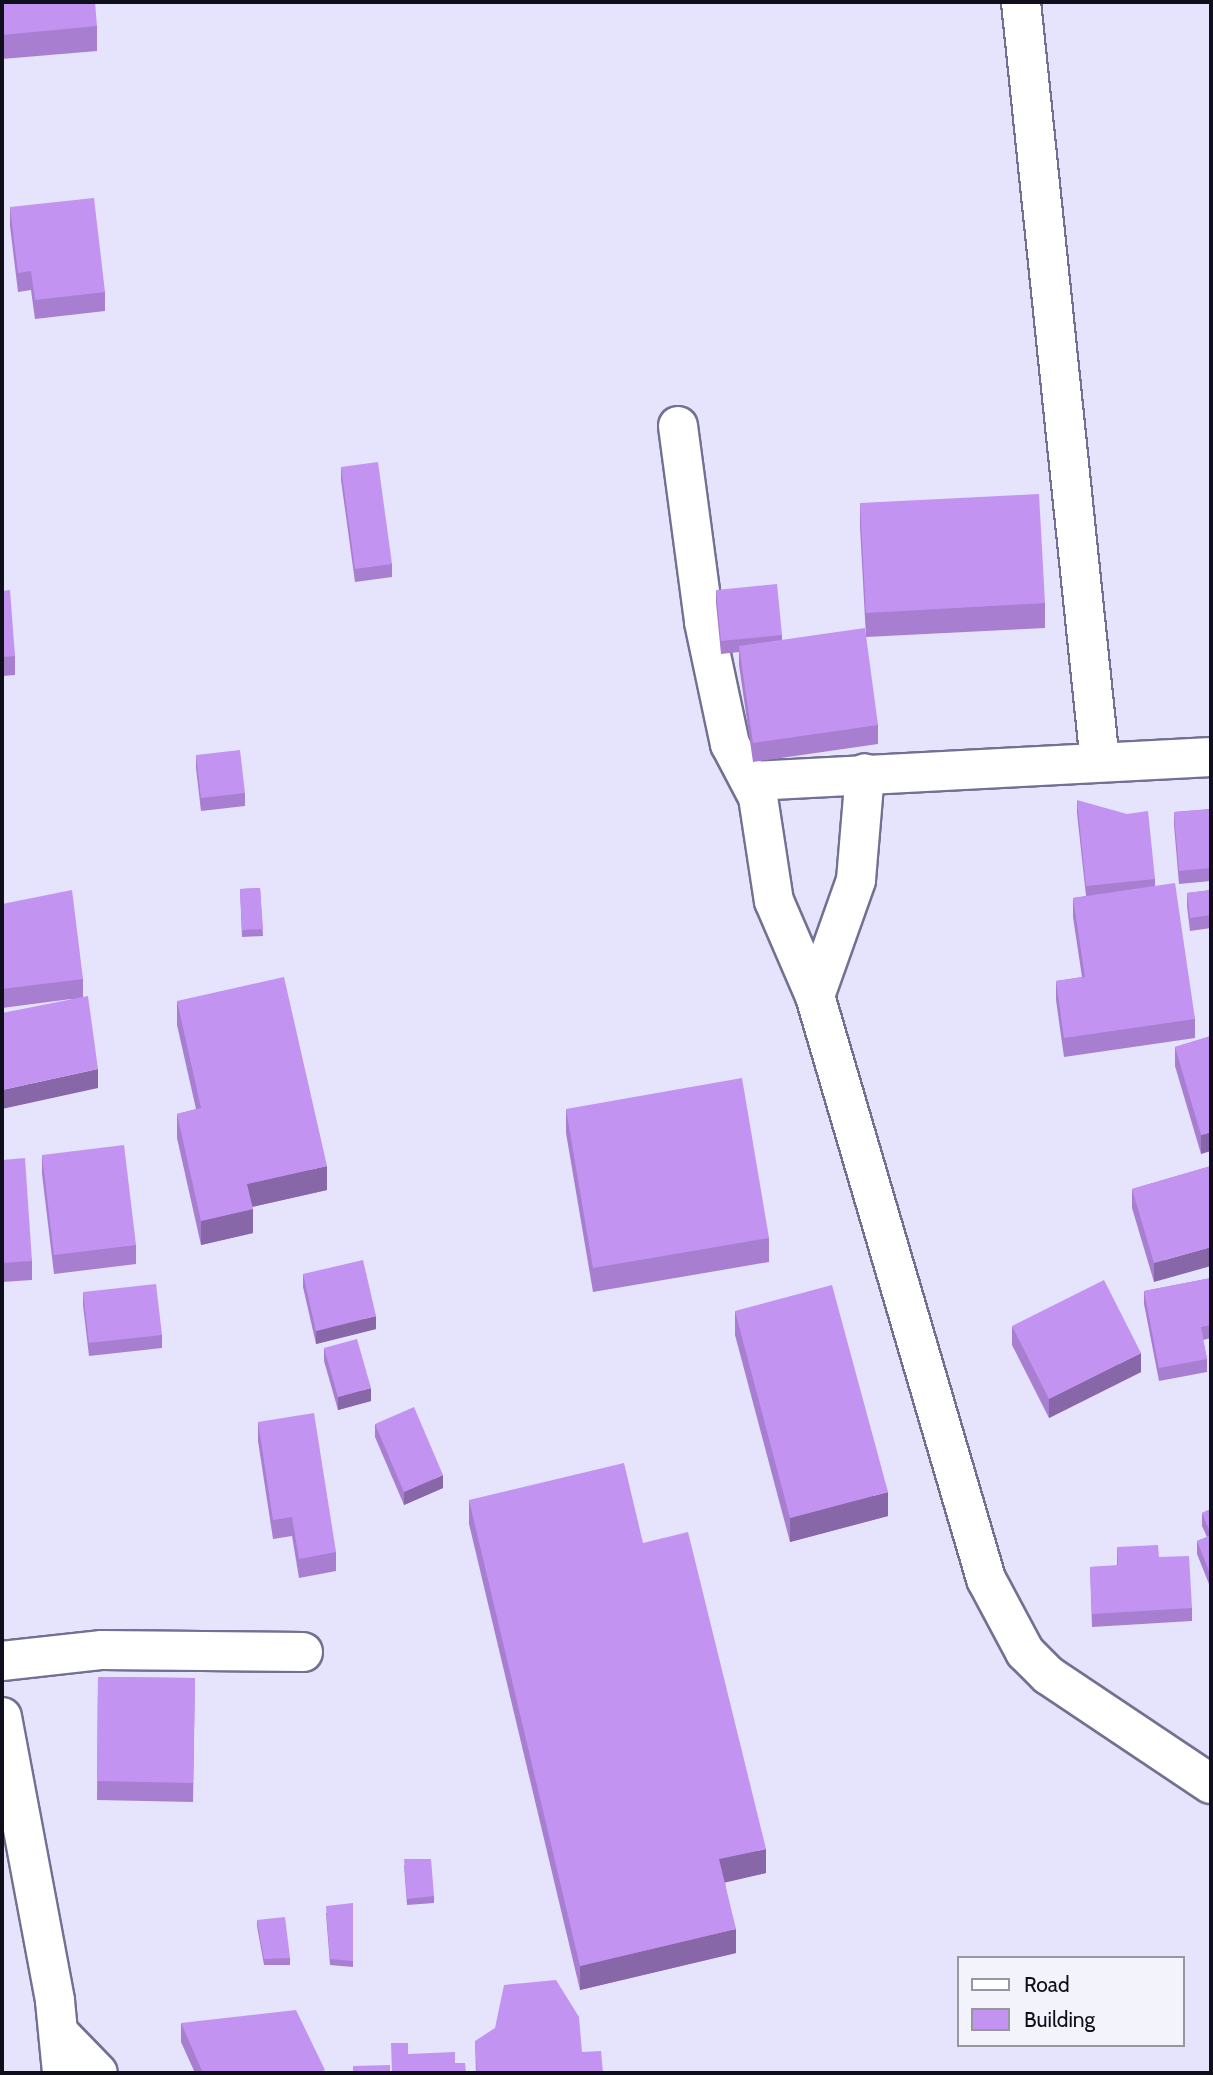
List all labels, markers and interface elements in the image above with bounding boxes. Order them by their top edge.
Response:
legend [958,1956,1185,2047]
text: Road [1024,1972,1070,1997]
text: Building [1024,2007,1095,2032]

